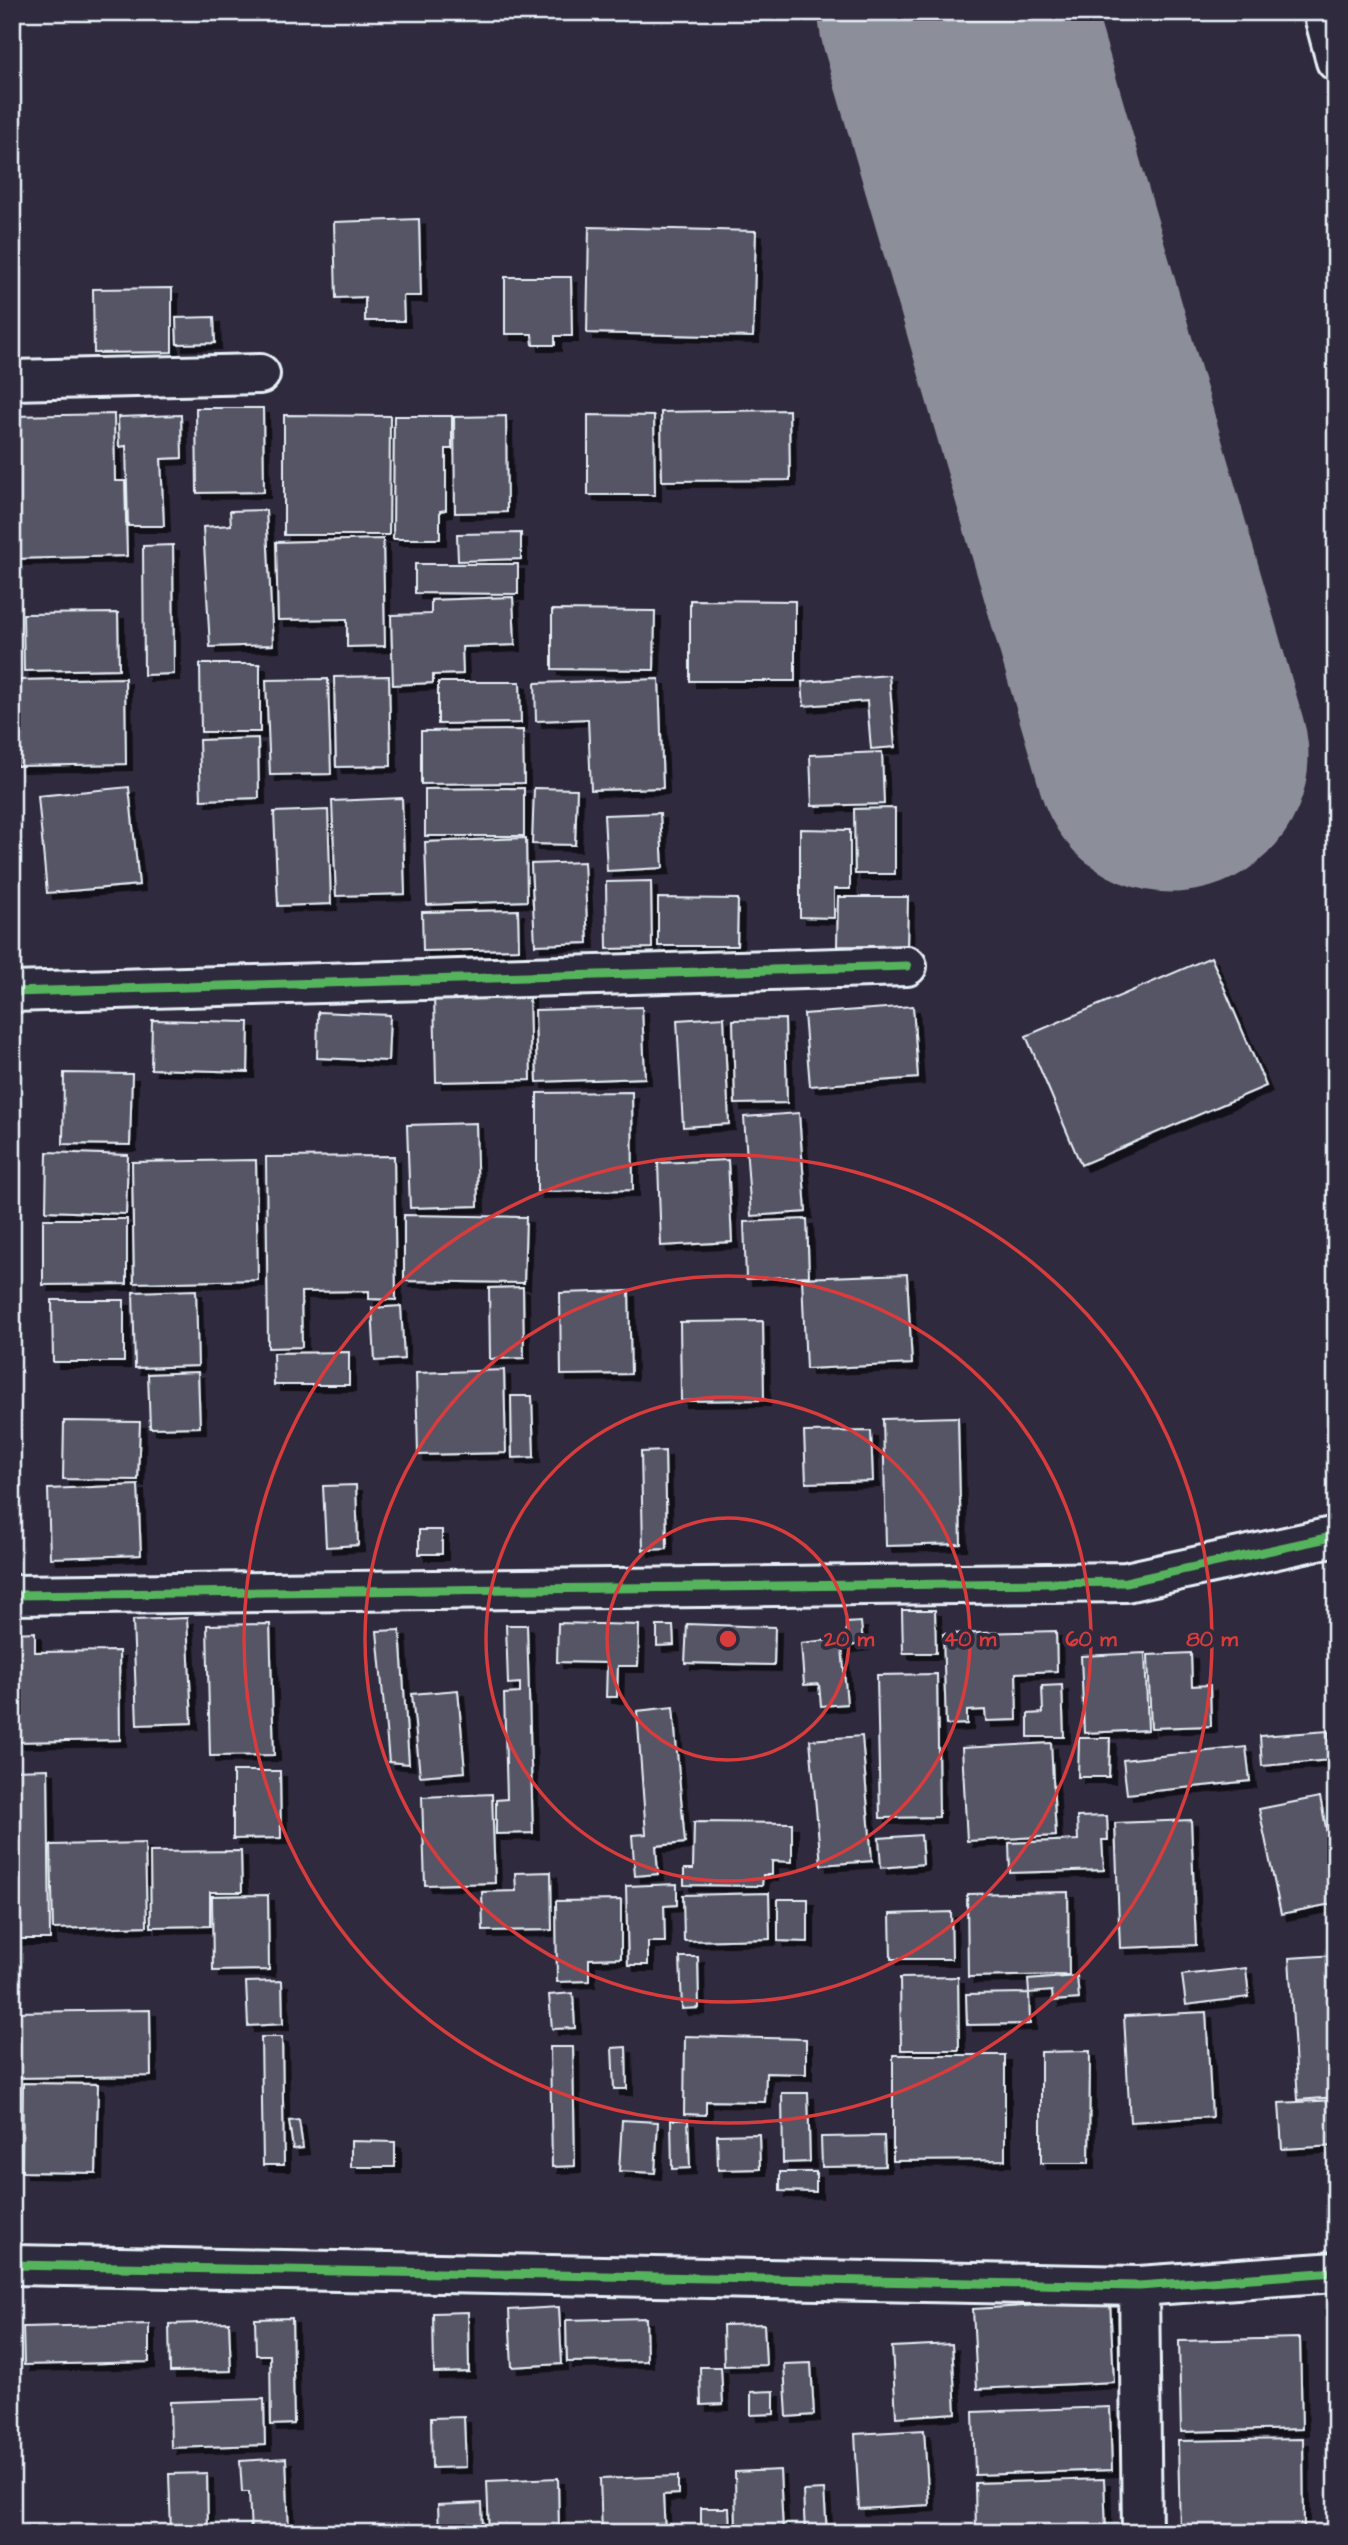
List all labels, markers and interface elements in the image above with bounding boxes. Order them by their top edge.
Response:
text: 20 m [823,1625,875,1654]
text: 40 m [944,1625,997,1654]
text: 60 m [1065,1625,1117,1654]
text: 80 m [1186,1625,1238,1654]
centre of rings [716,1627,740,1651]

